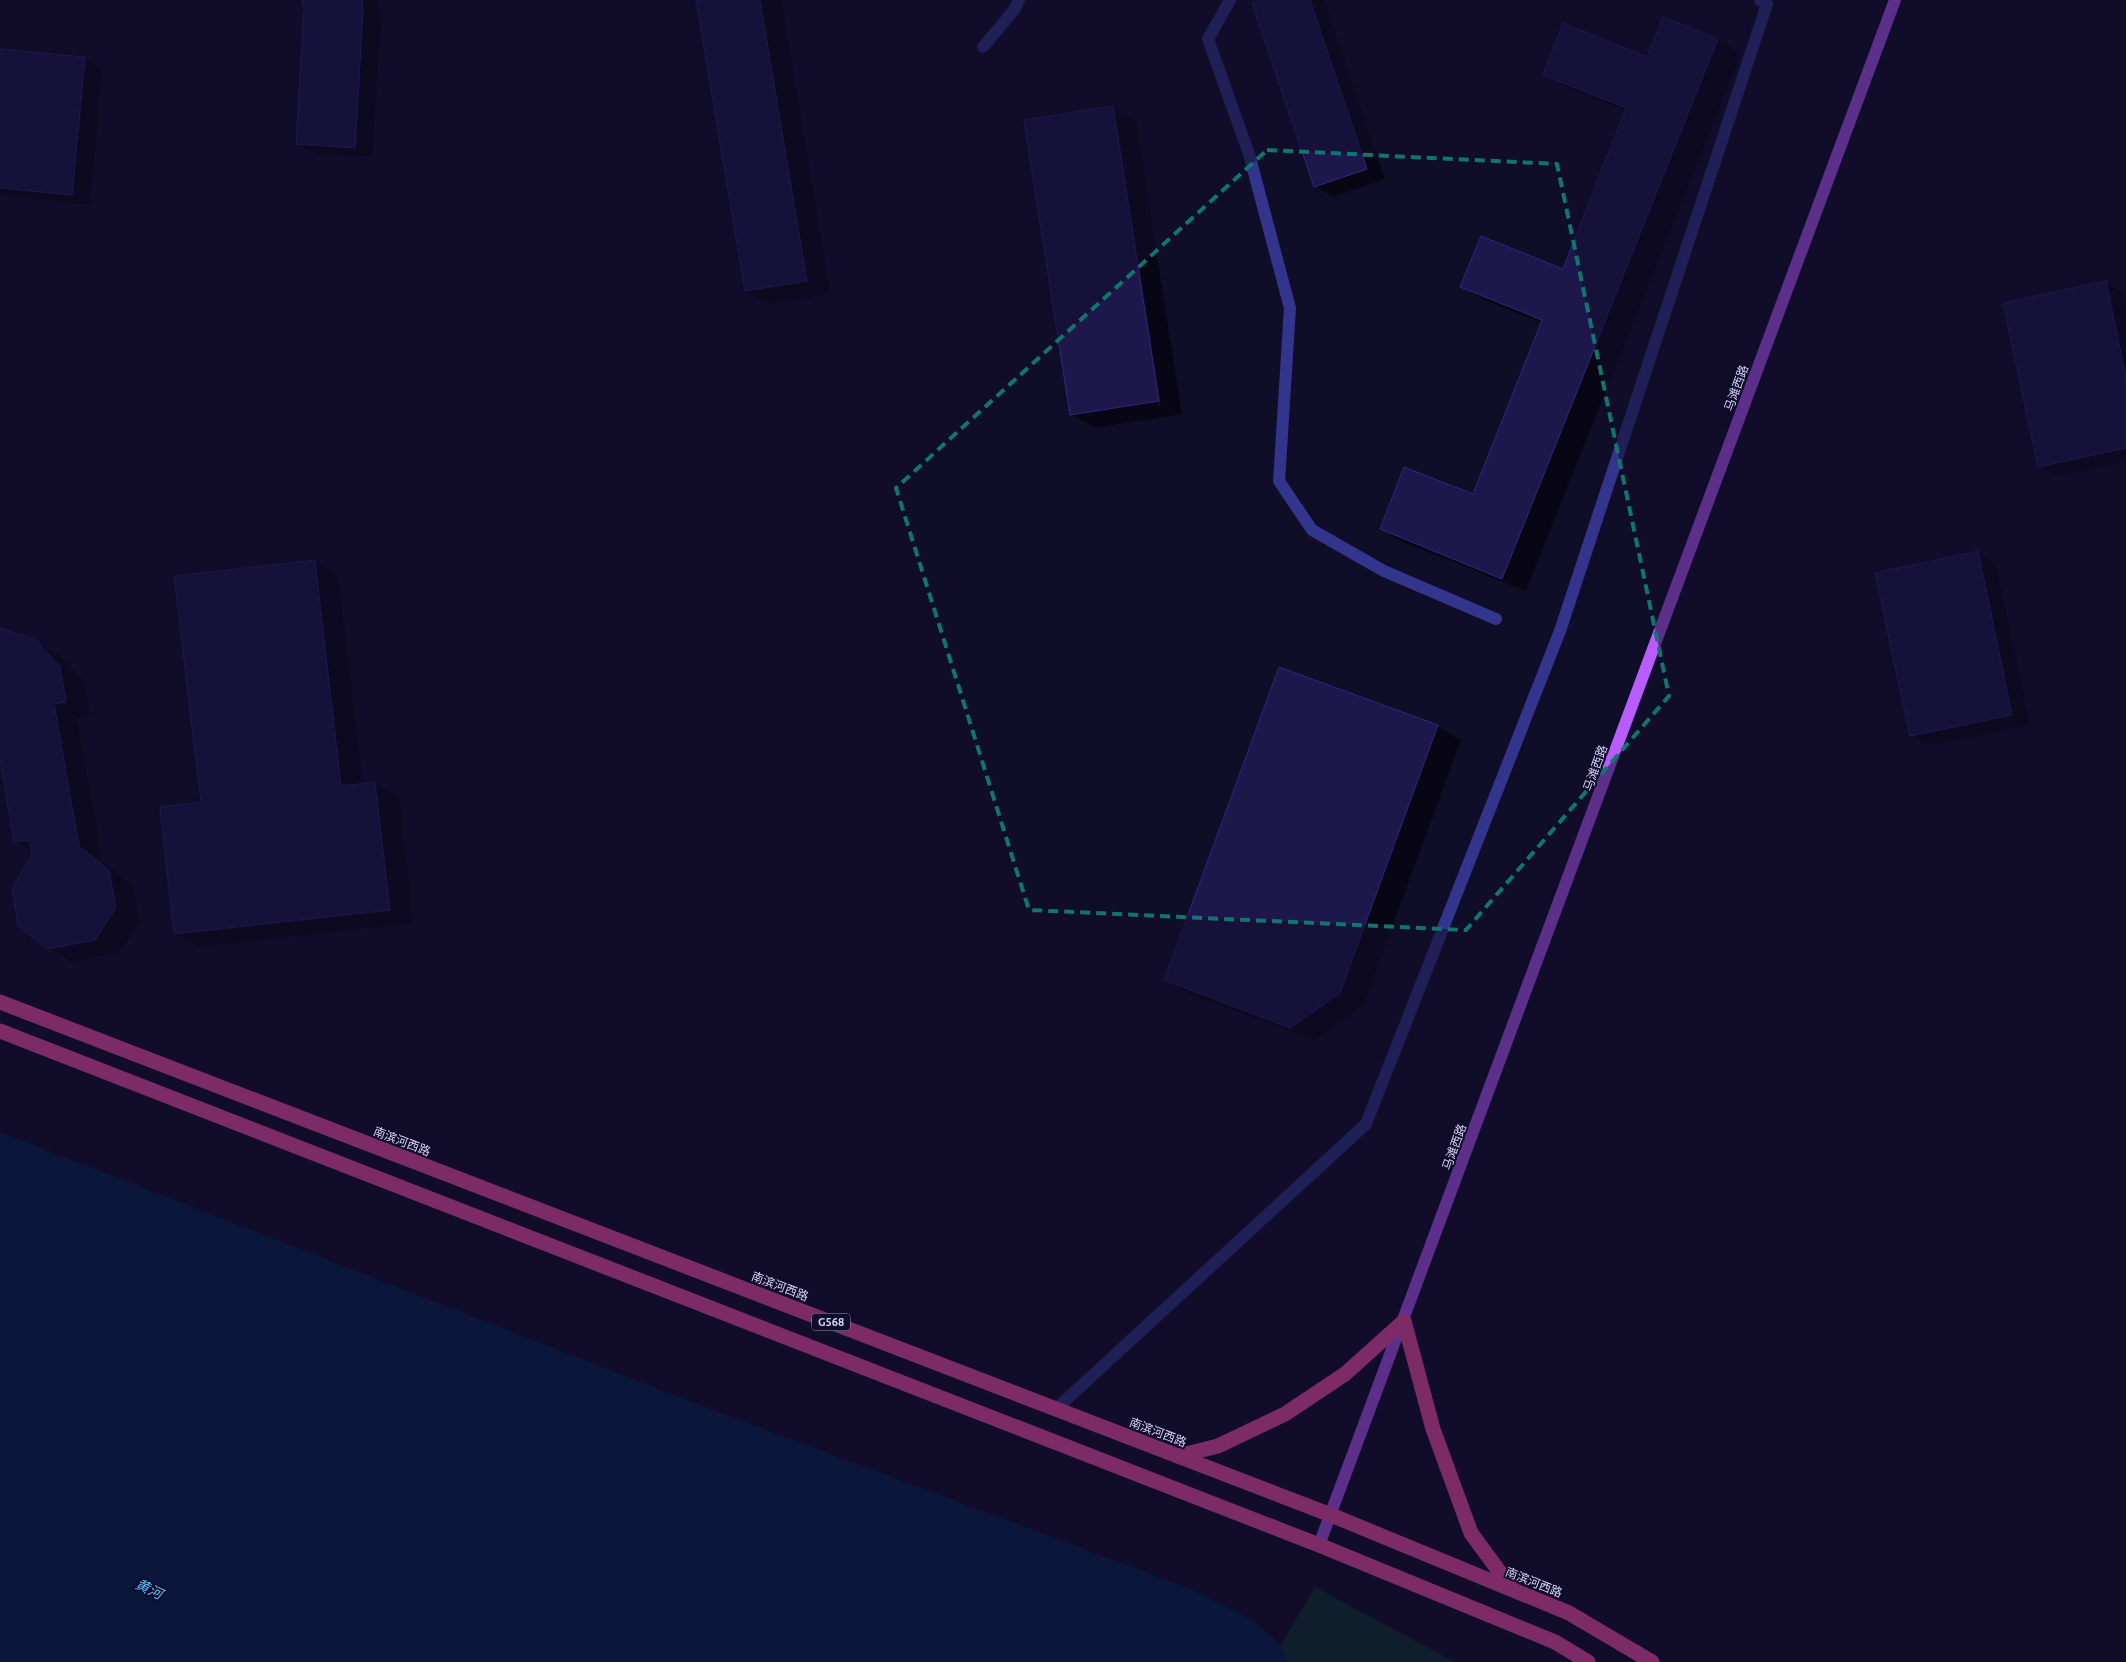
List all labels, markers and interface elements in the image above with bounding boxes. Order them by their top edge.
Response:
street label: 马滩西路 [1722,363,1750,413]
street label: 马滩西路 [1581,743,1609,793]
street label: 马滩西路 [1440,1122,1468,1172]
street label: 南滨河西路 [372,1124,432,1158]
street label: 南滨河西路 [750,1269,810,1303]
road number: G568 [812,1314,850,1330]
street label: 南滨河西路 [1128,1415,1188,1449]
street label: 南滨河西路 [1504,1565,1564,1599]
water label: 黄河 [133,1576,168,1603]

